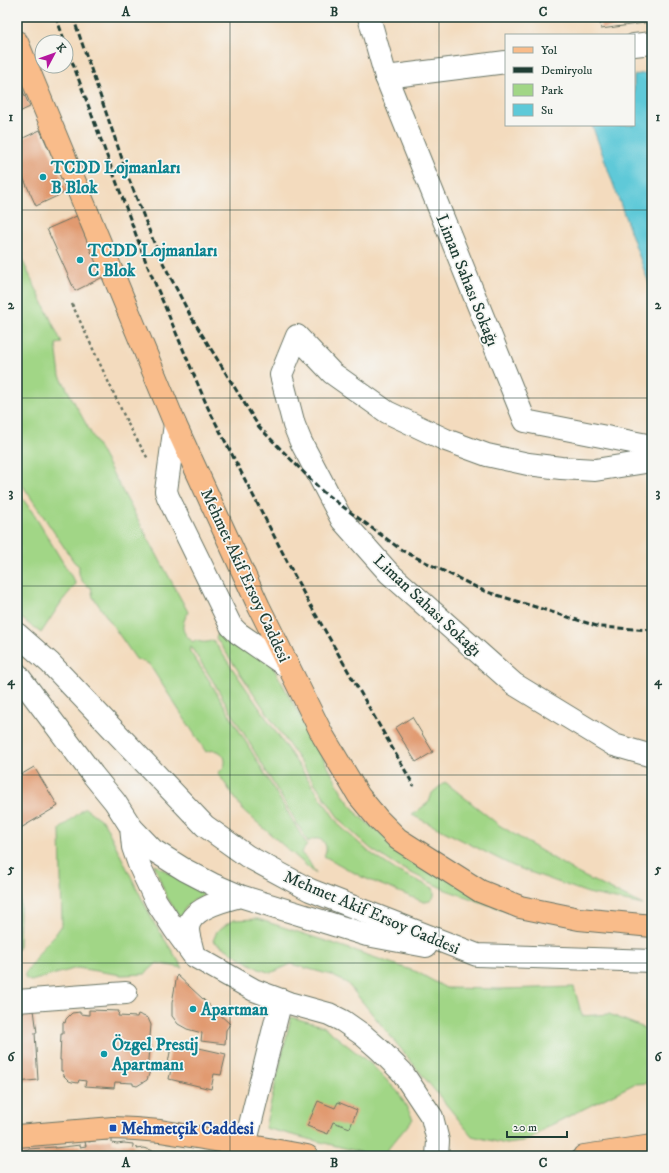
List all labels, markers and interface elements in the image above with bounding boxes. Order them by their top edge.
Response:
text: A [121,4,131,20]
text: B [330,4,338,20]
text: C [539,4,548,20]
north arrow [34,34,74,74]
legend [505,34,635,126]
text: K [53,41,69,56]
text: Yol [541,43,558,58]
text: Demiryolu [541,63,592,78]
text: Park [541,83,563,98]
text: Su [541,103,553,118]
text: 1 [9,109,14,125]
text: 1 [656,109,661,125]
place label: TCDD Lojmanları B Blok [50,157,181,199]
marker: TCDD Lojmanları B Blok [38,172,48,182]
street label: Liman Sahası Sokağı [431,211,504,350]
place label: TCDD Lojmanları C Blok [87,240,218,282]
marker: TCDD Lojmanları C Blok [75,255,85,265]
text: 2 [8,297,15,313]
text: 2 [655,297,662,313]
text: 3 [9,485,14,501]
street label: Mehmet Akif Ersoy Caddesi [195,485,295,666]
text: 3 [656,485,661,501]
street label: Liman Sahası Sokağı [368,550,486,662]
text: 4 [6,673,15,690]
text: 4 [653,673,662,690]
text: 5 [7,861,15,877]
text: 5 [654,861,662,877]
street label: Mehmet Akif Ersoy Caddesi [280,866,463,960]
place label: Apartman [200,999,268,1021]
marker: Apartman [188,1004,198,1014]
place label: Özgel Prestij Apartmanı [111,1033,198,1076]
text: 6 [8,1049,16,1065]
marker: Özgel Prestij Apartmanı [99,1049,109,1059]
text: 6 [655,1049,663,1065]
scale bar [507,1113,567,1139]
place label: Mehmetçik Caddesi [121,1118,254,1140]
text: 20 m [513,1120,537,1135]
marker: Mehmetçik Caddesi [108,1123,118,1133]
text: A [121,1155,131,1171]
text: B [330,1155,338,1171]
text: C [539,1155,548,1171]

